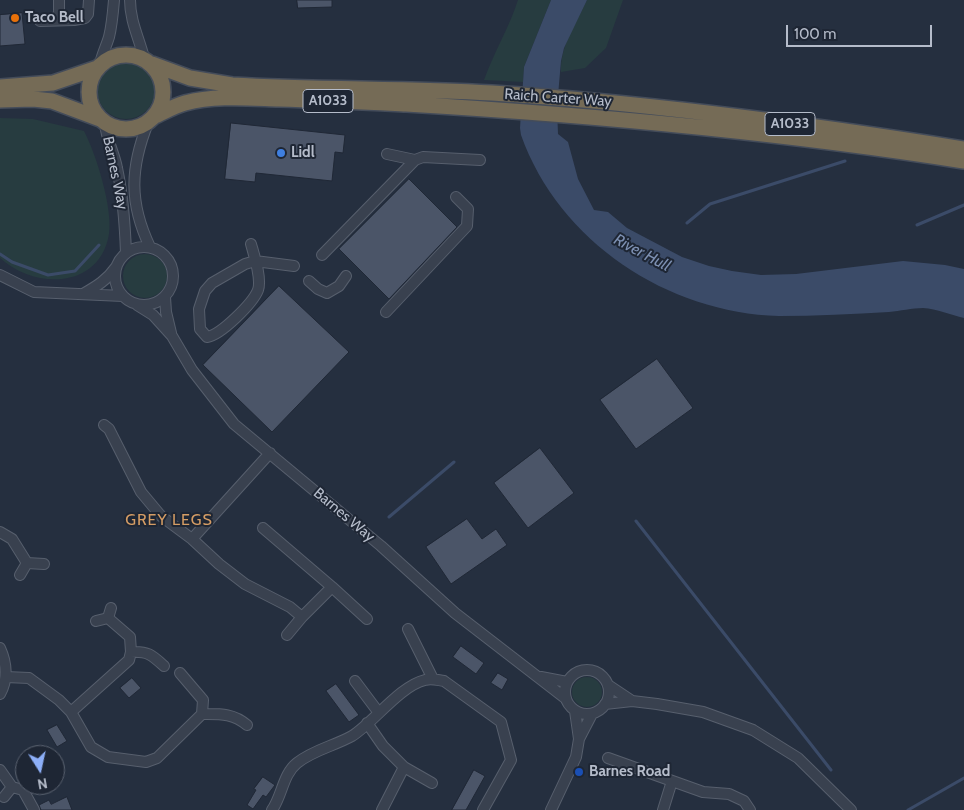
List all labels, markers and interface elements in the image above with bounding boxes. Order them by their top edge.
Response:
place label: Taco Bell [25,9,84,27]
marker: Taco Bell [9,12,21,24]
scale bar [789,15,935,47]
text: 100 m [794,25,836,43]
street label: Raich Carter Way [504,85,612,111]
road number: A1033 [303,90,353,112]
road number: A1033 [765,112,815,136]
street label: Barnes Way [98,135,132,211]
place label: Lidl [291,144,315,162]
marker: Lidl [275,147,287,159]
water label: River Hull [611,230,673,276]
street label: Barnes Way [310,484,378,546]
district label: GREY LEGS [124,510,214,530]
north arrow [15,745,65,795]
place label: Barnes Road [589,763,670,781]
marker: Barnes Road [573,766,585,778]
text: N [36,774,49,794]

